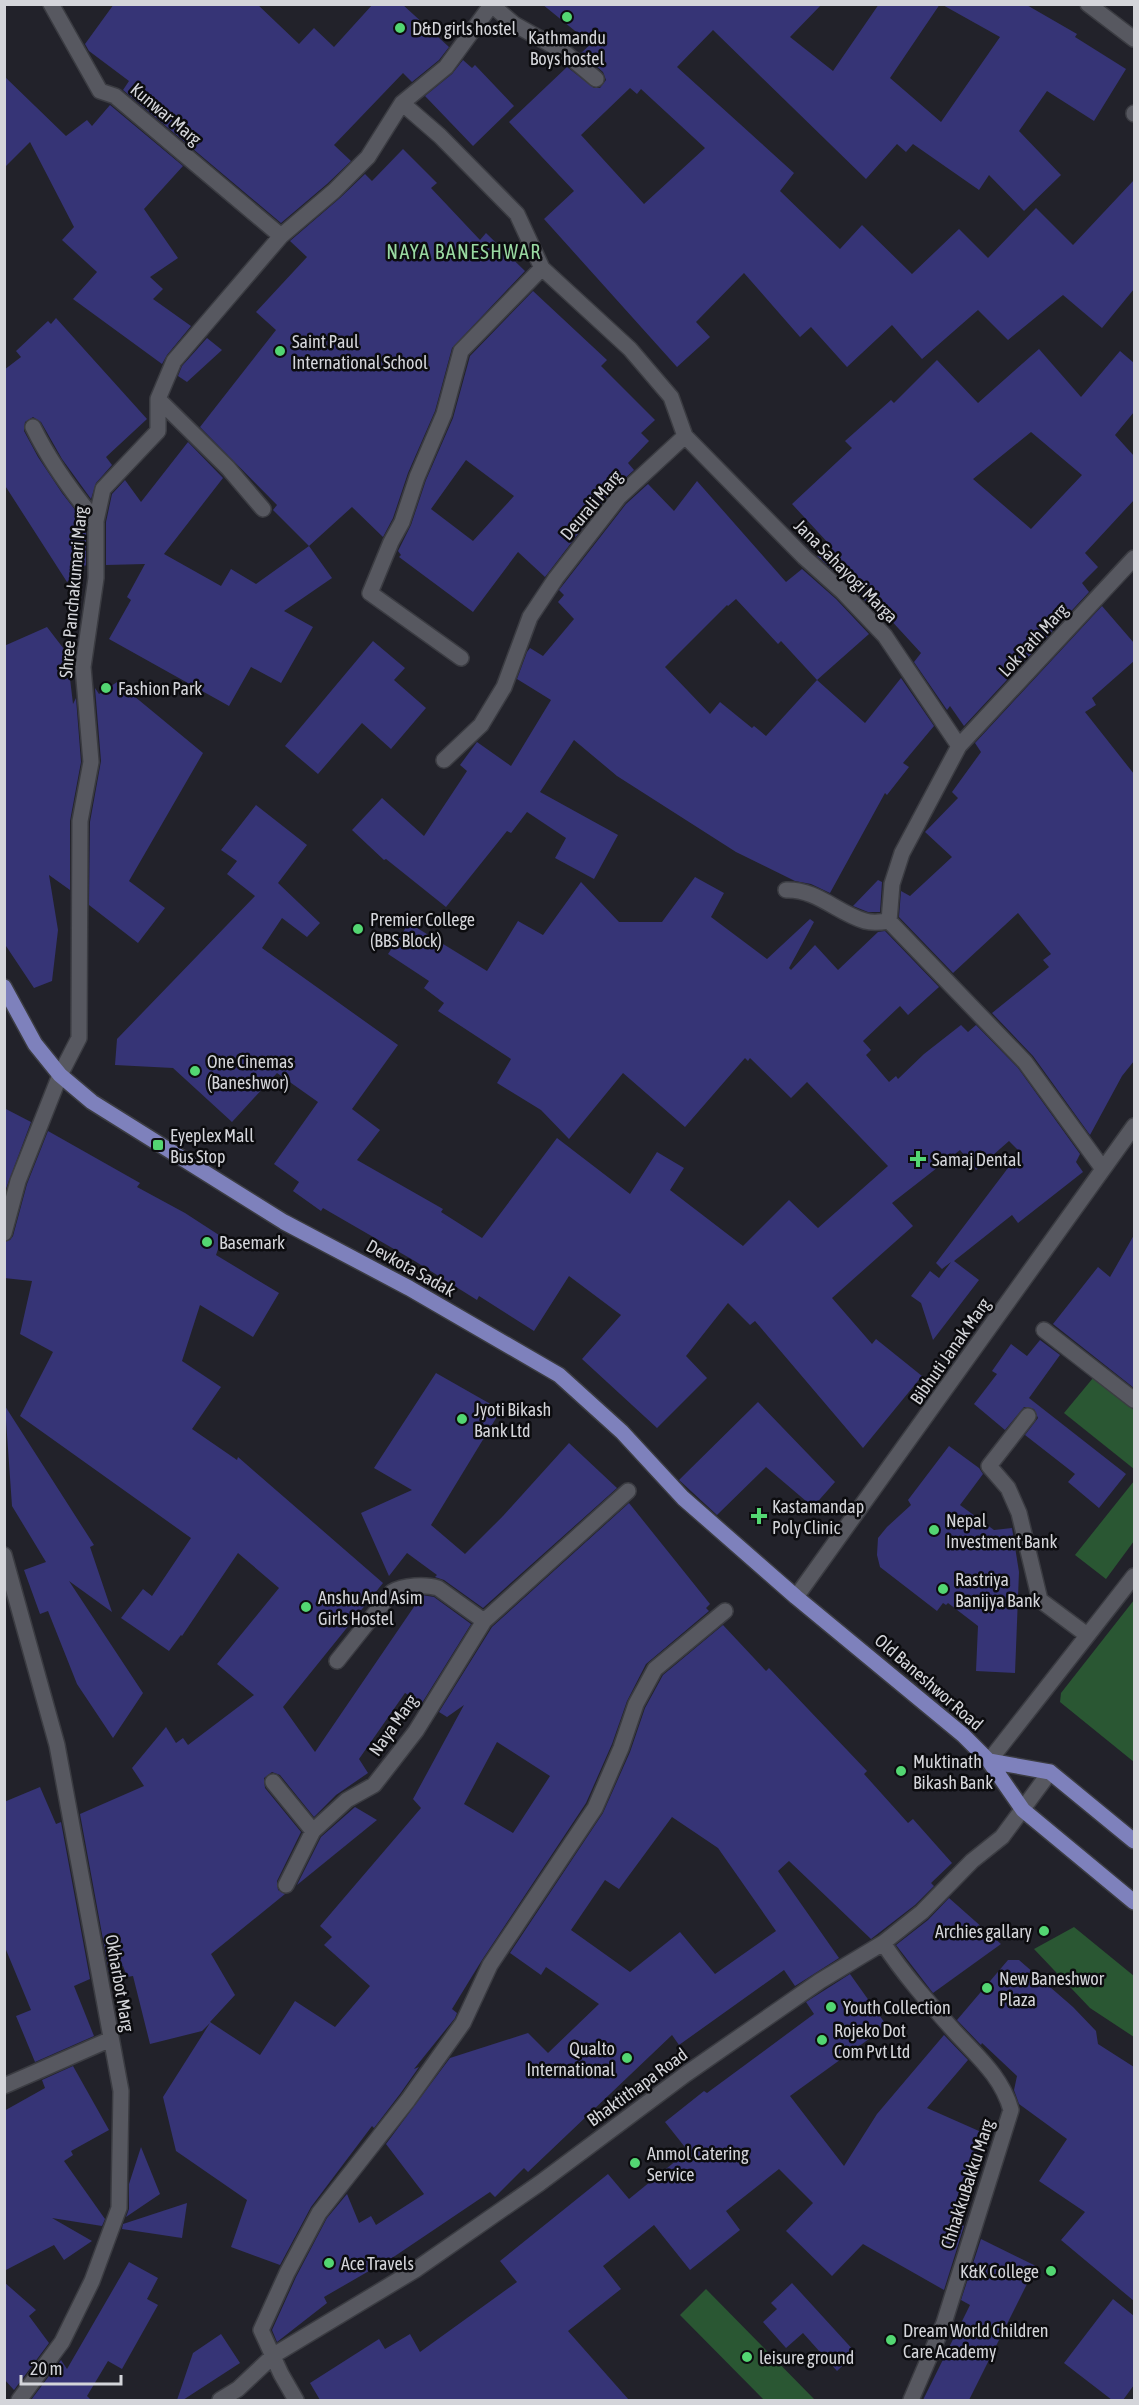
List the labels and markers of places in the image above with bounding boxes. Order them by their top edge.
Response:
marker: Kathmandu Boys hostel [560,10,574,24]
place label: D&D girls hostel [412,18,516,39]
marker: D&D girls hostel [393,21,407,35]
place label: Kathmandu Boys hostel [528,27,606,69]
place label: Saint Paul International School [292,331,428,373]
marker: Saint Paul International School [273,344,287,358]
place label: Fashion Park [118,678,202,699]
marker: Fashion Park [99,681,113,695]
place label: Premier College (BBS Block) [370,909,475,951]
marker: Premier College (BBS Block) [351,922,365,936]
place label: One Cinemas (Baneshwor) [207,1051,294,1093]
marker: One Cinemas (Baneshwor) [188,1064,202,1078]
place label: Eyeplex Mall Bus Stop [170,1125,254,1167]
marker: Eyeplex Mall Bus Stop [151,1138,165,1152]
place label: Samaj Dental [932,1149,1021,1170]
marker: Samaj Dental [909,1150,927,1168]
place label: Basemark [219,1232,285,1253]
marker: Basemark [200,1235,214,1249]
place label: Jyoti Bikash Bank Ltd [474,1399,551,1441]
marker: Jyoti Bikash Bank Ltd [455,1412,469,1426]
place label: Kastamandap Poly Clinic [772,1496,864,1538]
marker: Kastamandap Poly Clinic [750,1507,768,1525]
place label: Nepal Investment Bank [946,1510,1057,1552]
marker: Nepal Investment Bank [927,1523,941,1537]
place label: Rastriya Banijya Bank [955,1569,1041,1611]
marker: Rastriya Banijya Bank [936,1582,950,1596]
place label: Anshu And Asim Girls Hostel [318,1587,423,1629]
marker: Anshu And Asim Girls Hostel [299,1600,313,1614]
place label: Muktinath Bikash Bank [913,1751,993,1793]
marker: Muktinath Bikash Bank [894,1764,908,1778]
place label: Archies gallary [935,1921,1032,1942]
marker: Archies gallary [1037,1924,1051,1938]
place label: New Baneshwor Plaza [999,1968,1105,2010]
marker: New Baneshwor Plaza [980,1981,994,1995]
place label: Youth Collection [843,1997,951,2018]
marker: Youth Collection [824,2000,838,2014]
place label: Rojeko Dot Com Pvt Ltd [834,2020,910,2062]
marker: Rojeko Dot Com Pvt Ltd [815,2033,829,2047]
place label: Qualto International [526,2038,615,2080]
marker: Qualto International [620,2051,634,2065]
place label: Anmol Catering Service [647,2143,749,2185]
marker: Anmol Catering Service [628,2156,642,2170]
place label: Ace Travels [341,2253,414,2274]
marker: Ace Travels [322,2256,336,2270]
place label: K&K College [960,2261,1039,2282]
marker: K&K College [1044,2264,1058,2278]
place label: Dream World Children Care Academy [903,2320,1049,2362]
marker: Dream World Children Care Academy [884,2333,898,2347]
place label: leisure ground [759,2347,854,2368]
marker: leisure ground [740,2350,754,2364]

